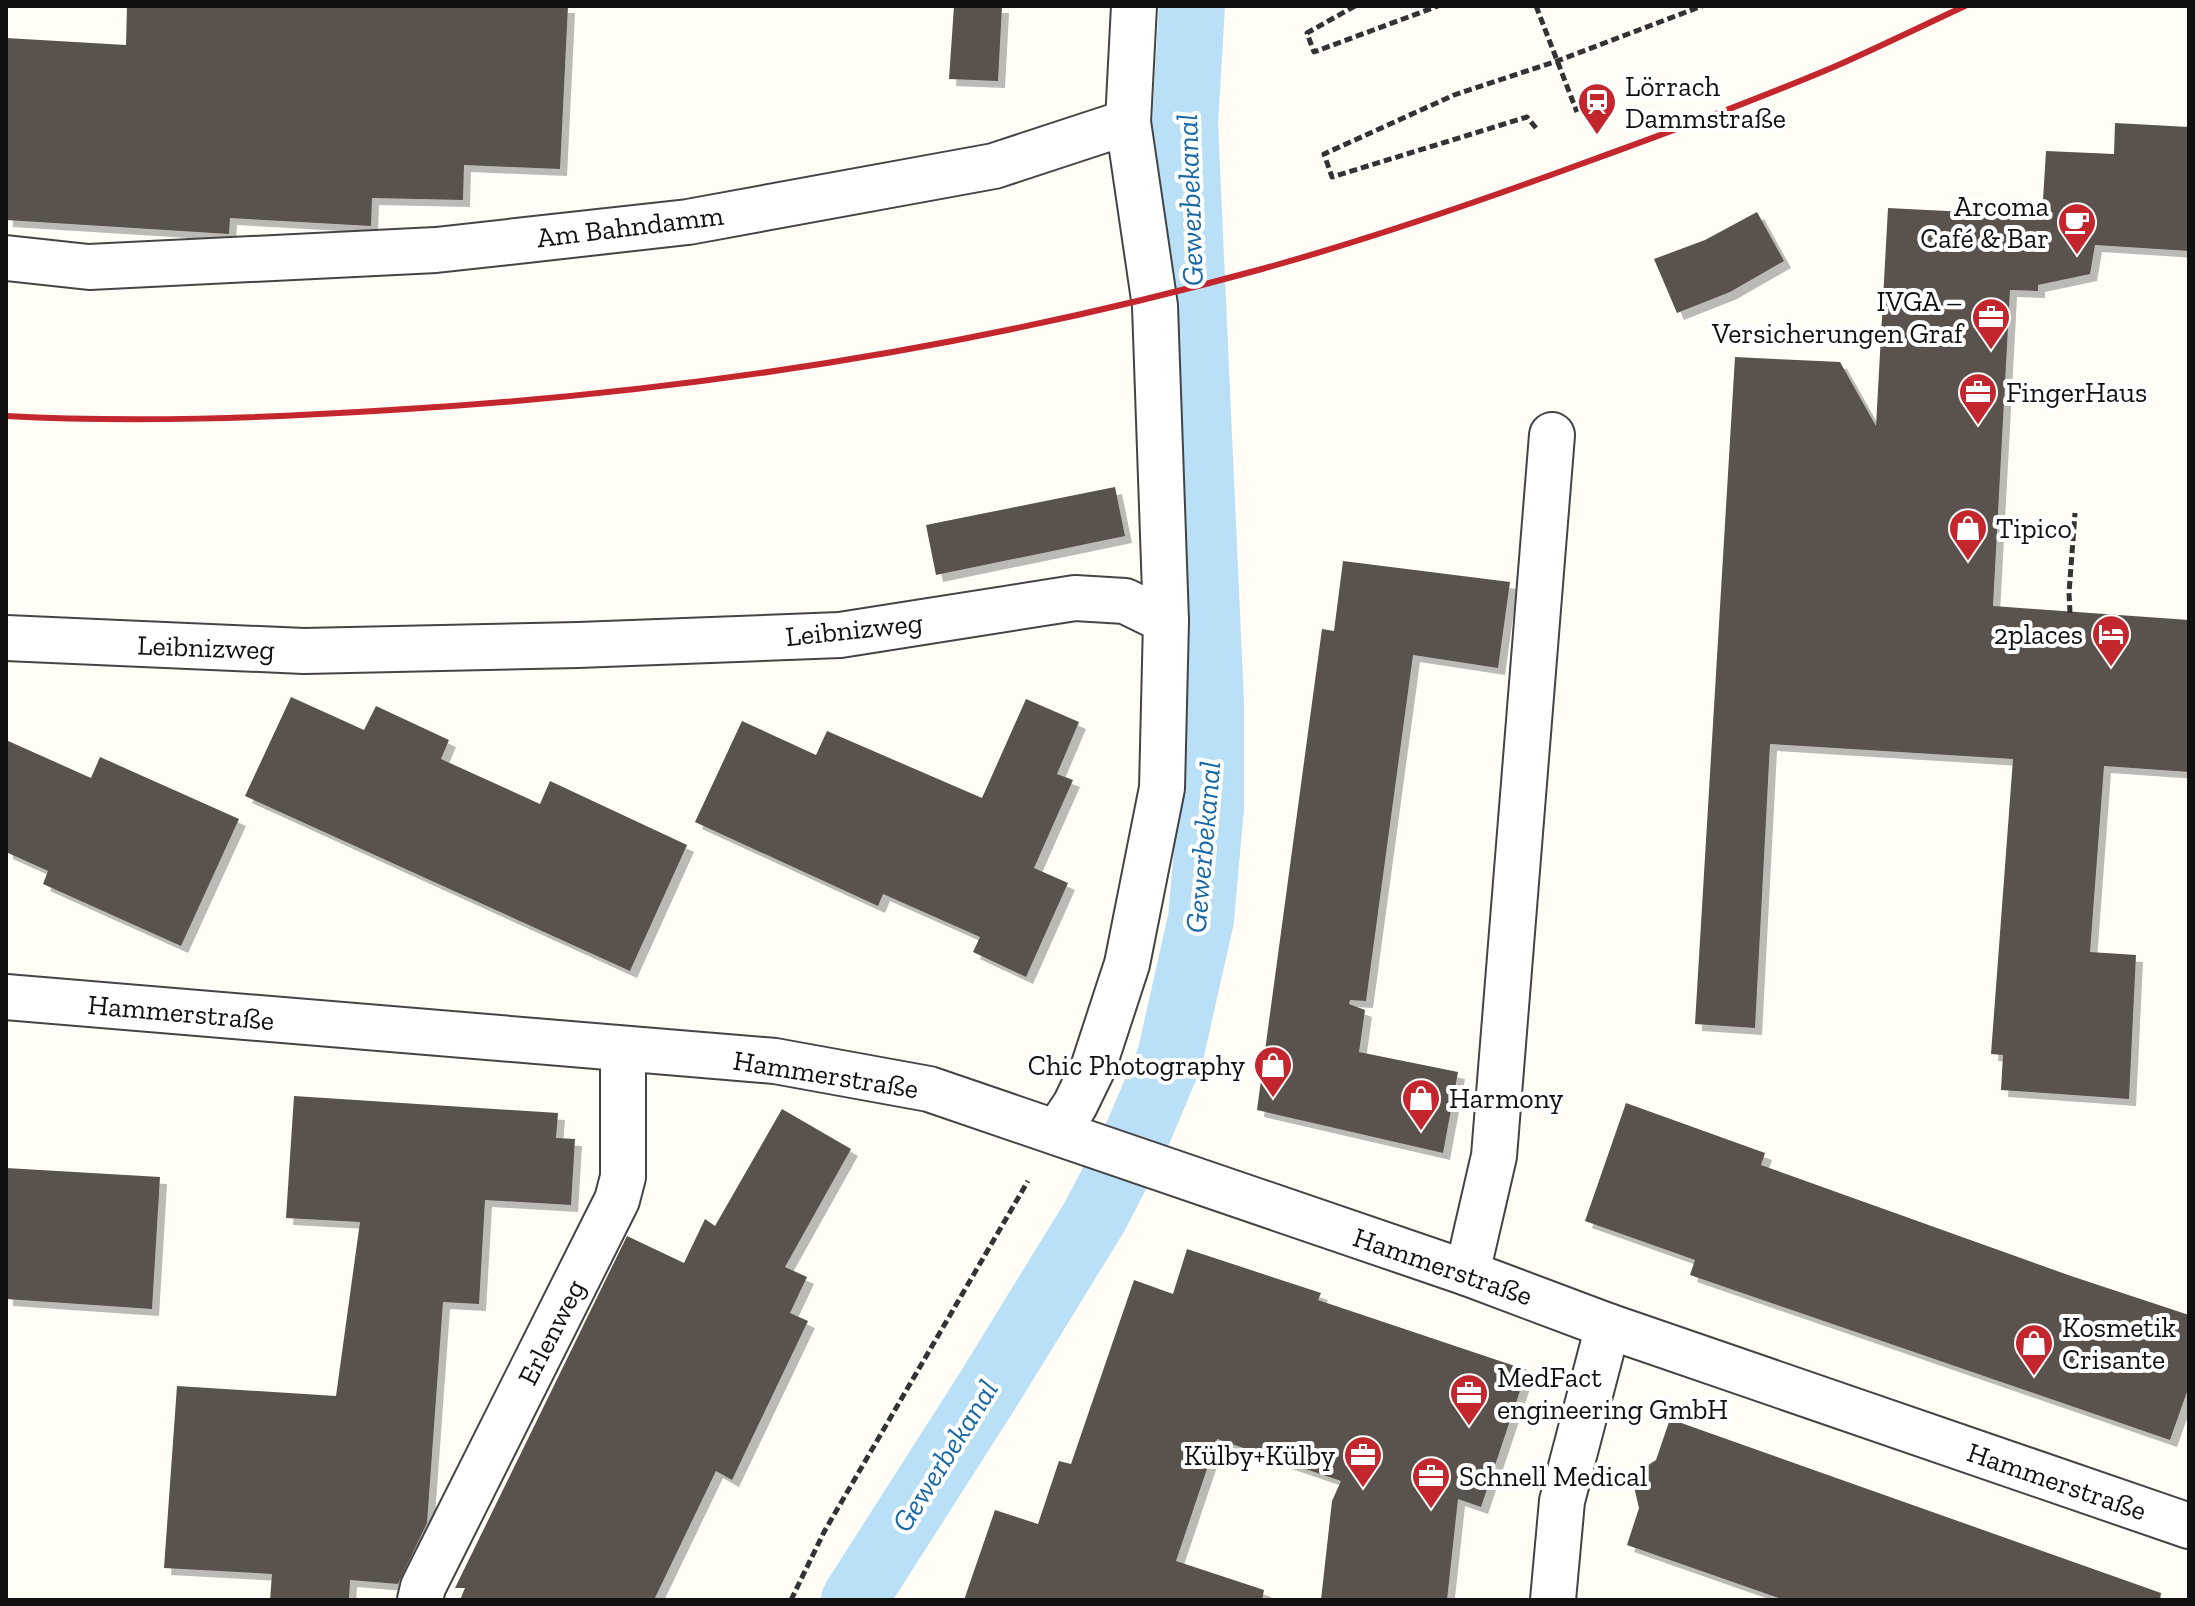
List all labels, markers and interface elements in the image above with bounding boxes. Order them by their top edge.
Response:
place label: Lörrach Dammstraße [1625,70,1786,135]
station icon: Lörrach Dammstraße [1576,81,1618,136]
water label: Gewerbekanal [1169,113,1211,287]
place label: Arcoma Café & Bar [1920,190,2049,255]
street label: Am Bahndamm [535,199,725,254]
cafe icon: Arcoma Café & Bar [2056,201,2098,256]
place label: IVGA – Versicherungen Graf [1711,285,1965,350]
office icon: IVGA – Versicherungen Graf [1970,296,2012,351]
office icon: FingerHaus [1957,371,1999,426]
place label: FingerHaus [2006,376,2147,409]
shop icon: Tipico [1947,507,1989,562]
place label: Tipico [1996,512,2072,545]
street label: Leibnizweg [784,606,924,653]
hotel icon: 2places [2090,613,2132,668]
place label: 2places [1994,618,2083,651]
street label: Leibnizweg [137,629,275,666]
water label: Gewerbekanal [1178,760,1228,934]
street label: Hammerstraße [86,988,276,1037]
street label: Hammerstraße [731,1044,921,1105]
shop icon: Chic Photography [1252,1044,1294,1099]
place label: Chic Photography [1028,1049,1246,1082]
shop icon: Harmony [1400,1077,1442,1132]
place label: Harmony [1449,1082,1564,1115]
street label: Hammerstraße [1349,1220,1537,1313]
street label: Erlenweg [511,1274,592,1390]
place label: Kosmetik Crisante [2062,1311,2177,1376]
shop icon: Kosmetik Crisante [2013,1322,2055,1377]
place label: MedFact engineering GmbH [1497,1361,1728,1426]
office icon: MedFact engineering GmbH [1448,1372,1490,1427]
water label: Gewerbekanal [884,1373,1006,1539]
office icon: Külby+Külby [1342,1434,1384,1489]
street label: Hammerstraße [1963,1435,2151,1528]
place label: Külby+Külby [1184,1439,1336,1472]
office icon: Schnell Medical [1410,1455,1452,1510]
place label: Schnell Medical [1459,1460,1647,1493]

